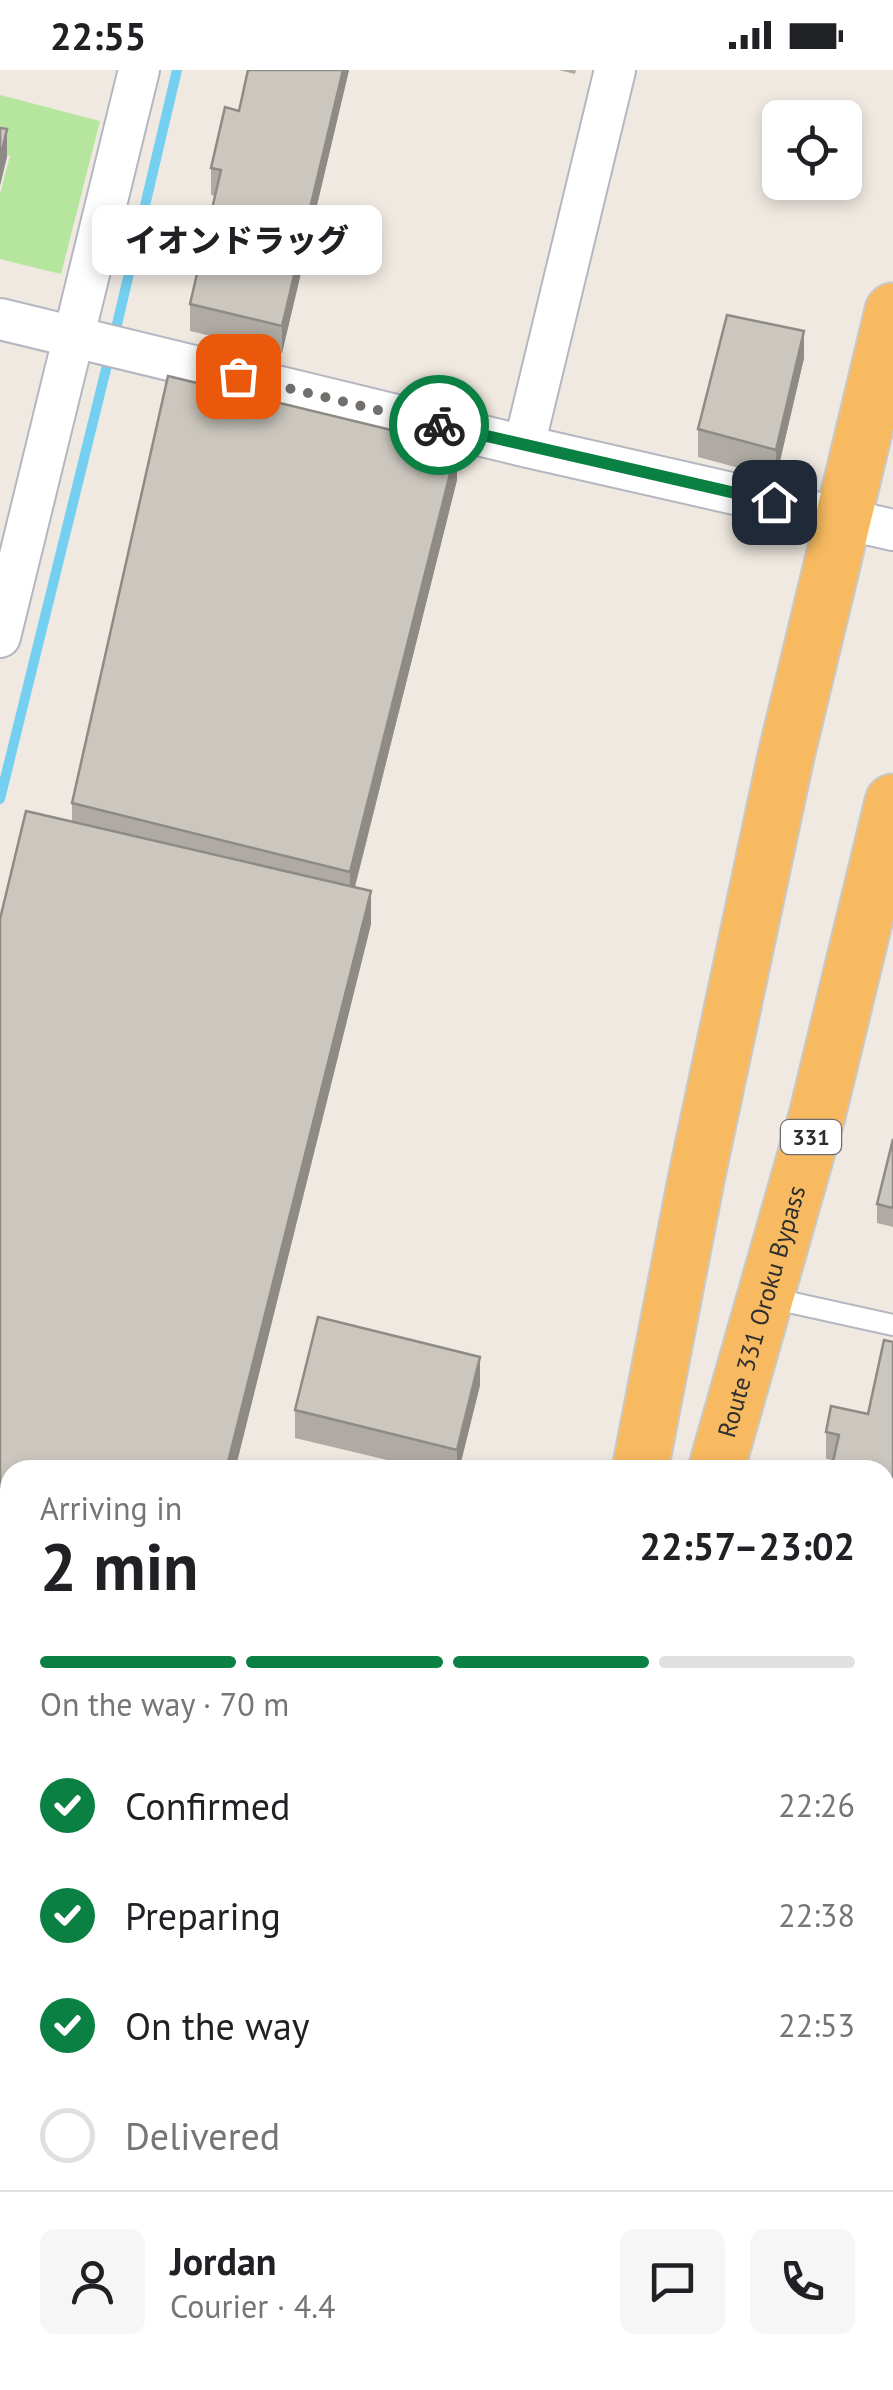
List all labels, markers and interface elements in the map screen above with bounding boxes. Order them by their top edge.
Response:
text: 22:55 [50,11,146,60]
map controls [762,100,862,200]
button: locate [762,100,862,200]
callout: イオンドラッグ [93,206,383,276]
text: イオンドラッグ [125,219,349,261]
pin [196,334,281,419]
icon: bag [211,349,266,404]
courier [389,375,489,475]
icon: bike [412,398,467,453]
pin [732,460,817,545]
icon: home [747,475,802,530]
road number: 331 [781,1120,841,1154]
street label: Route 331 Oroku Bypass [710,1182,812,1441]
text: Arriving in [40,1487,182,1529]
text: 22:57–23:02 [640,1521,855,1570]
text: 2 min [40,1524,199,1608]
text: On the way · 70 m [40,1683,289,1725]
icon: check [40,1778,95,1833]
text: Confirmed [125,1781,291,1830]
text: 22:26 [778,1784,855,1826]
icon: check [40,1888,95,1943]
text: Preparing [125,1891,281,1940]
text: 22:38 [778,1894,855,1936]
icon: check [40,1998,95,2053]
text: On the way [125,2001,310,2050]
text: 22:53 [778,2004,855,2046]
text: Delivered [125,2111,280,2160]
button: person [40,2229,145,2334]
button: chat [620,2229,725,2334]
button: phone [750,2229,855,2334]
text: Jordan [170,2236,276,2285]
text: Courier · 4.4 [170,2285,336,2327]

